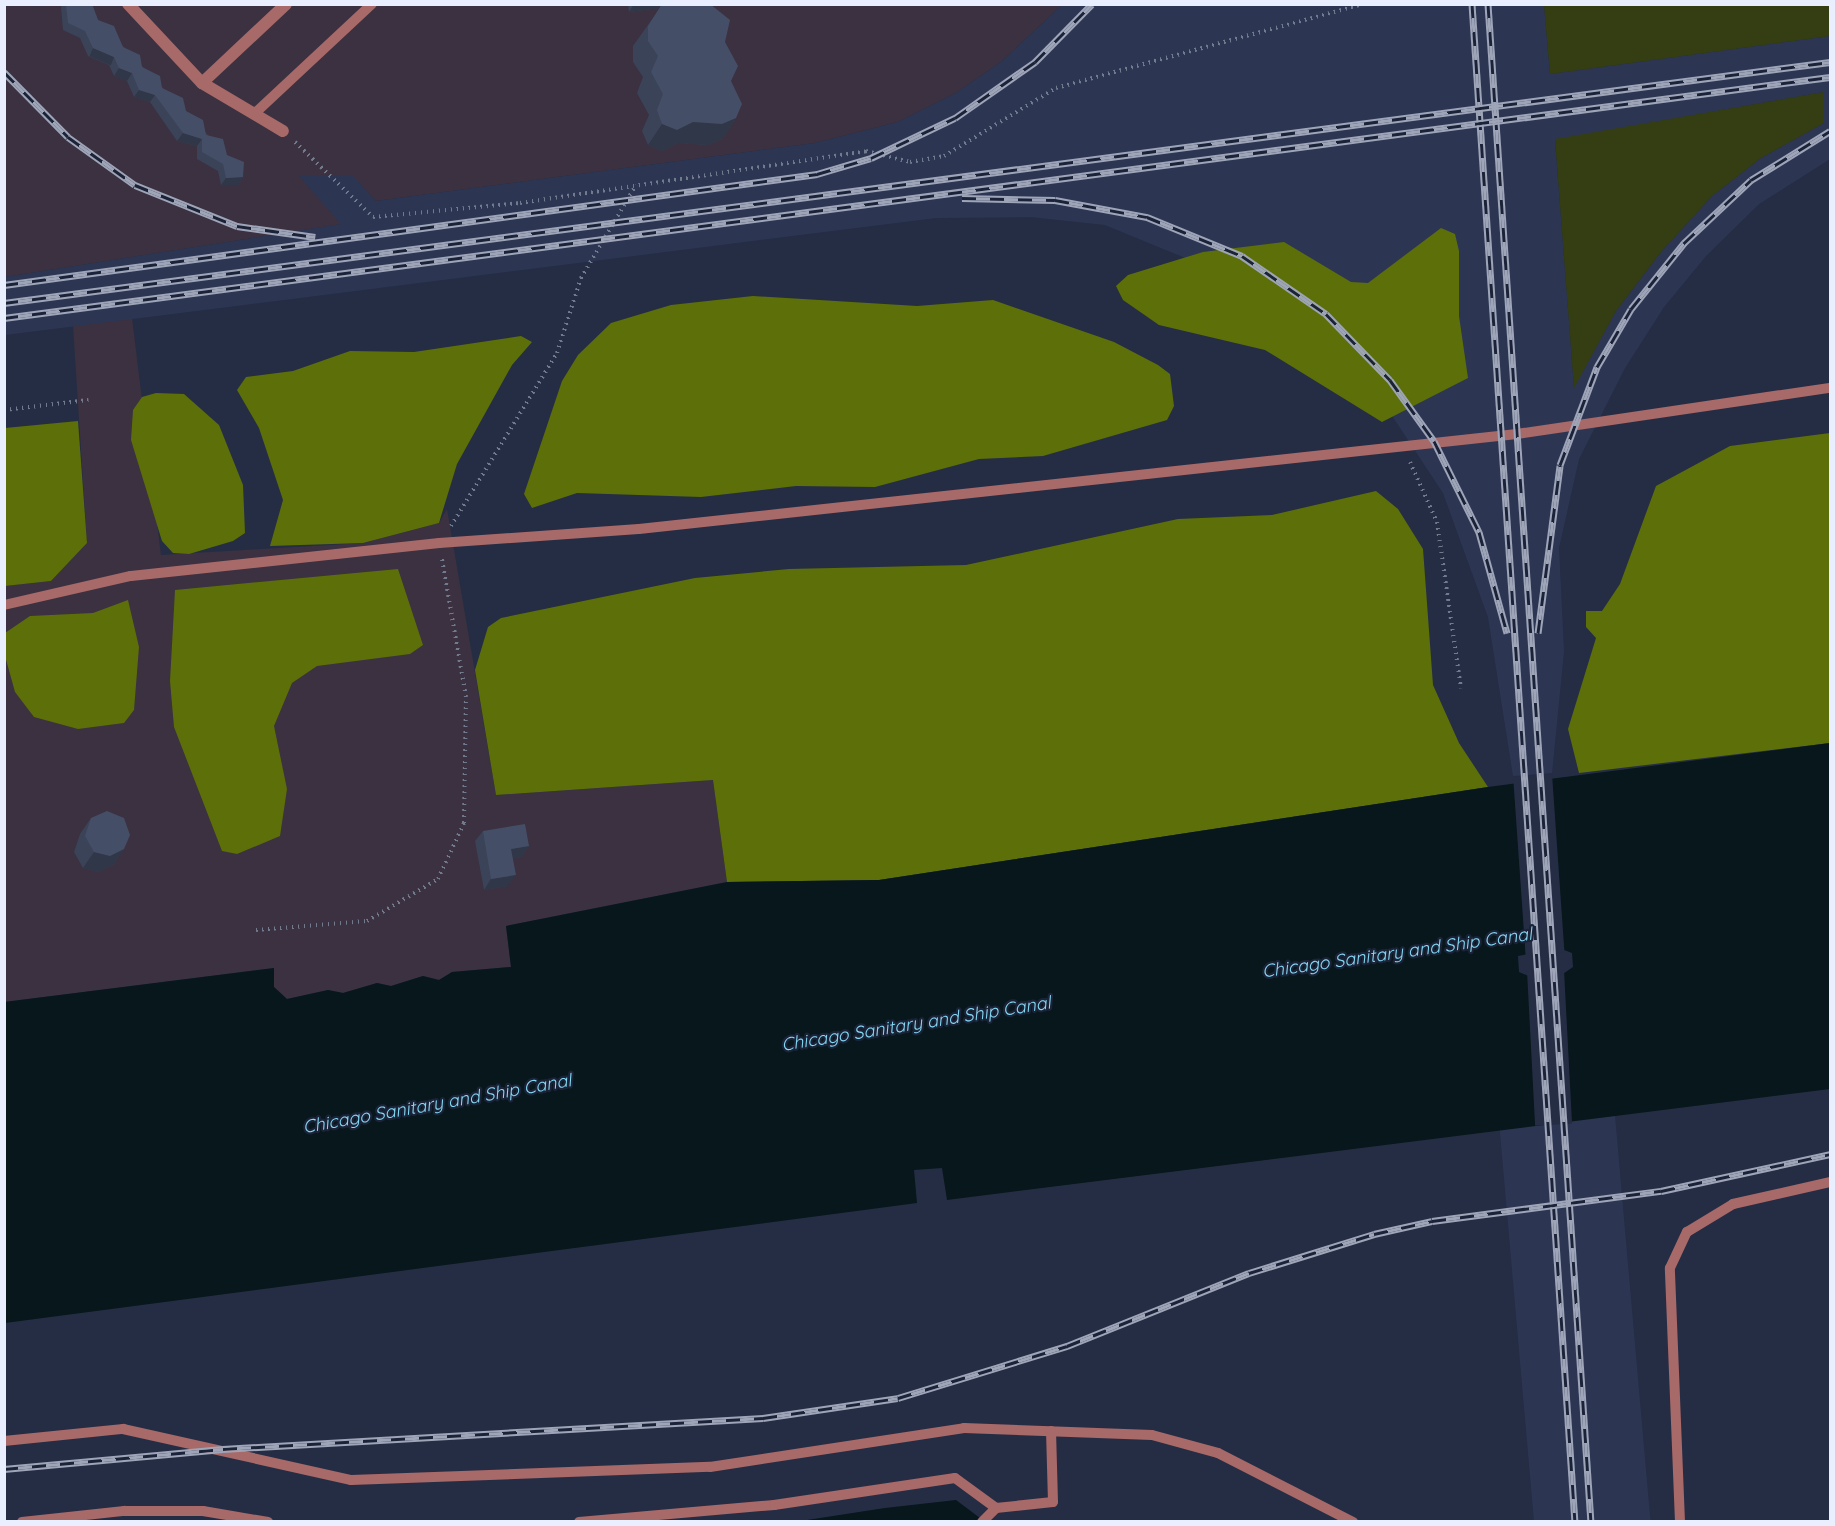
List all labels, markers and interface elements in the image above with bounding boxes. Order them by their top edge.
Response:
water label: Chicago Sanitary and Ship Canal [1261,923,1533,983]
water label: Chicago Sanitary and Ship Canal [780,992,1052,1056]
water label: Chicago Sanitary and Ship Canal [301,1070,573,1138]

